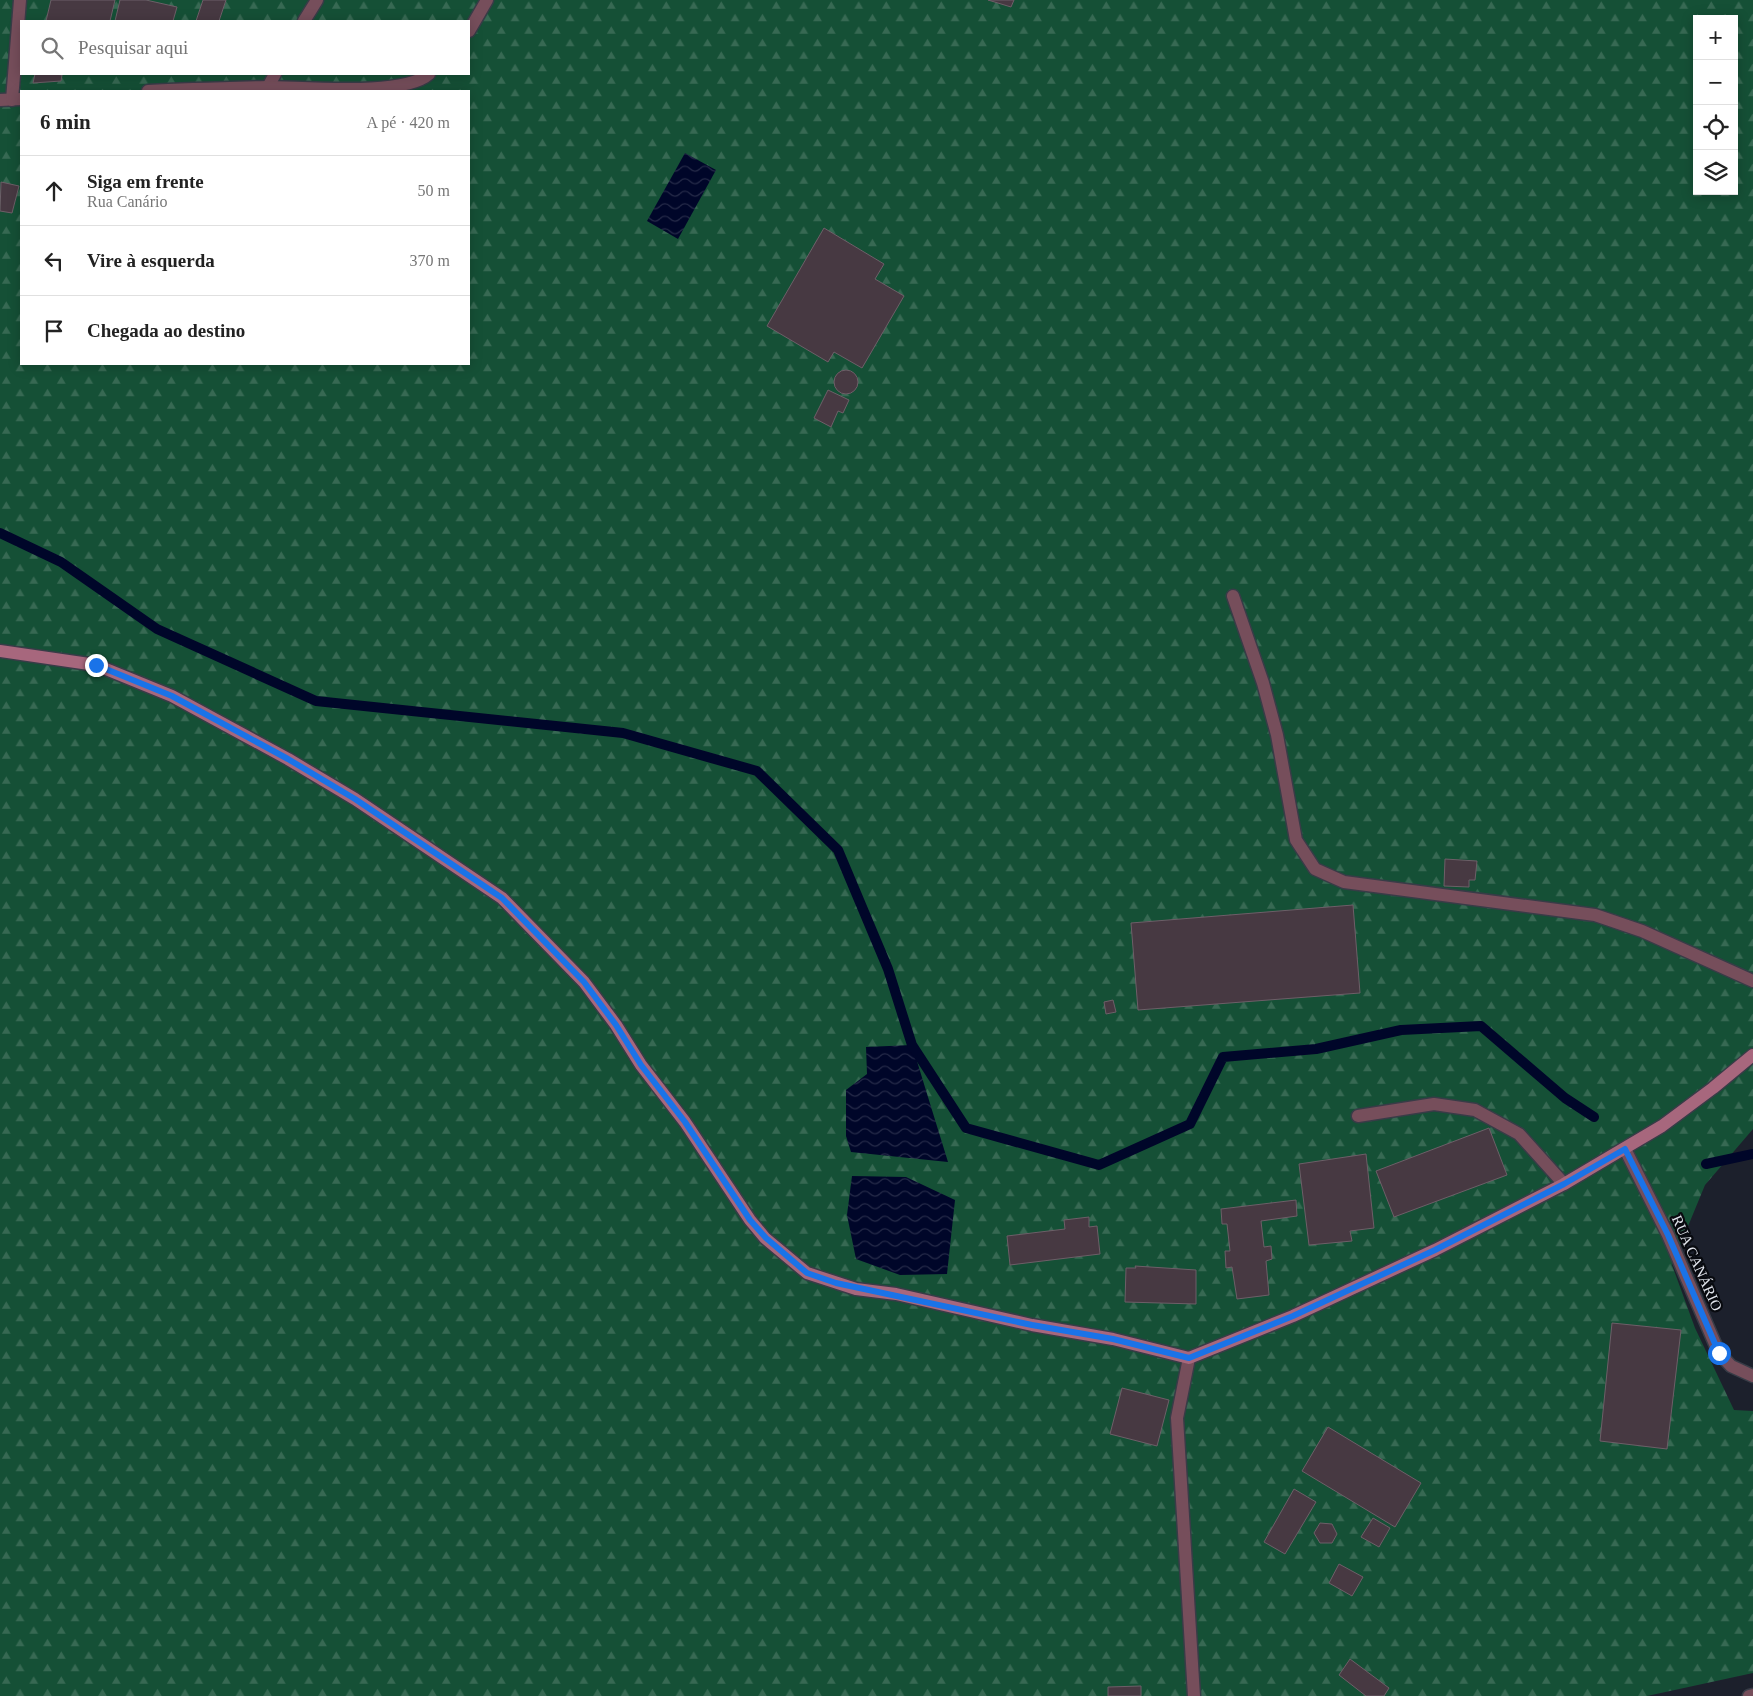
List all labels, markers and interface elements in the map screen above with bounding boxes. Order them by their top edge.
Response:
map controls [1693,15,1738,195]
button: + [1693,15,1738,60]
search box [20,20,470,75]
icon: search [38,34,66,62]
text: Pesquisar aqui [78,37,188,58]
button: − [1693,60,1738,105]
button: locate [1693,105,1738,150]
text: 6 min [40,110,91,134]
text: A pé · 420 m [366,114,450,131]
button: layers [1693,150,1738,195]
text: Siga em frente [87,171,204,192]
icon: ahead [40,177,68,205]
text: 50 m [418,182,450,199]
text: Rua Canário [87,193,167,210]
icon: left [40,247,68,275]
text: Vire à esquerda [87,250,215,271]
text: 370 m [410,252,450,269]
icon: arrive [40,317,68,345]
text: Chegada ao destino [87,320,245,341]
route end [85,654,108,677]
street label: RUA CANÁRIO [1669,1213,1725,1313]
route start [1708,1342,1731,1365]

